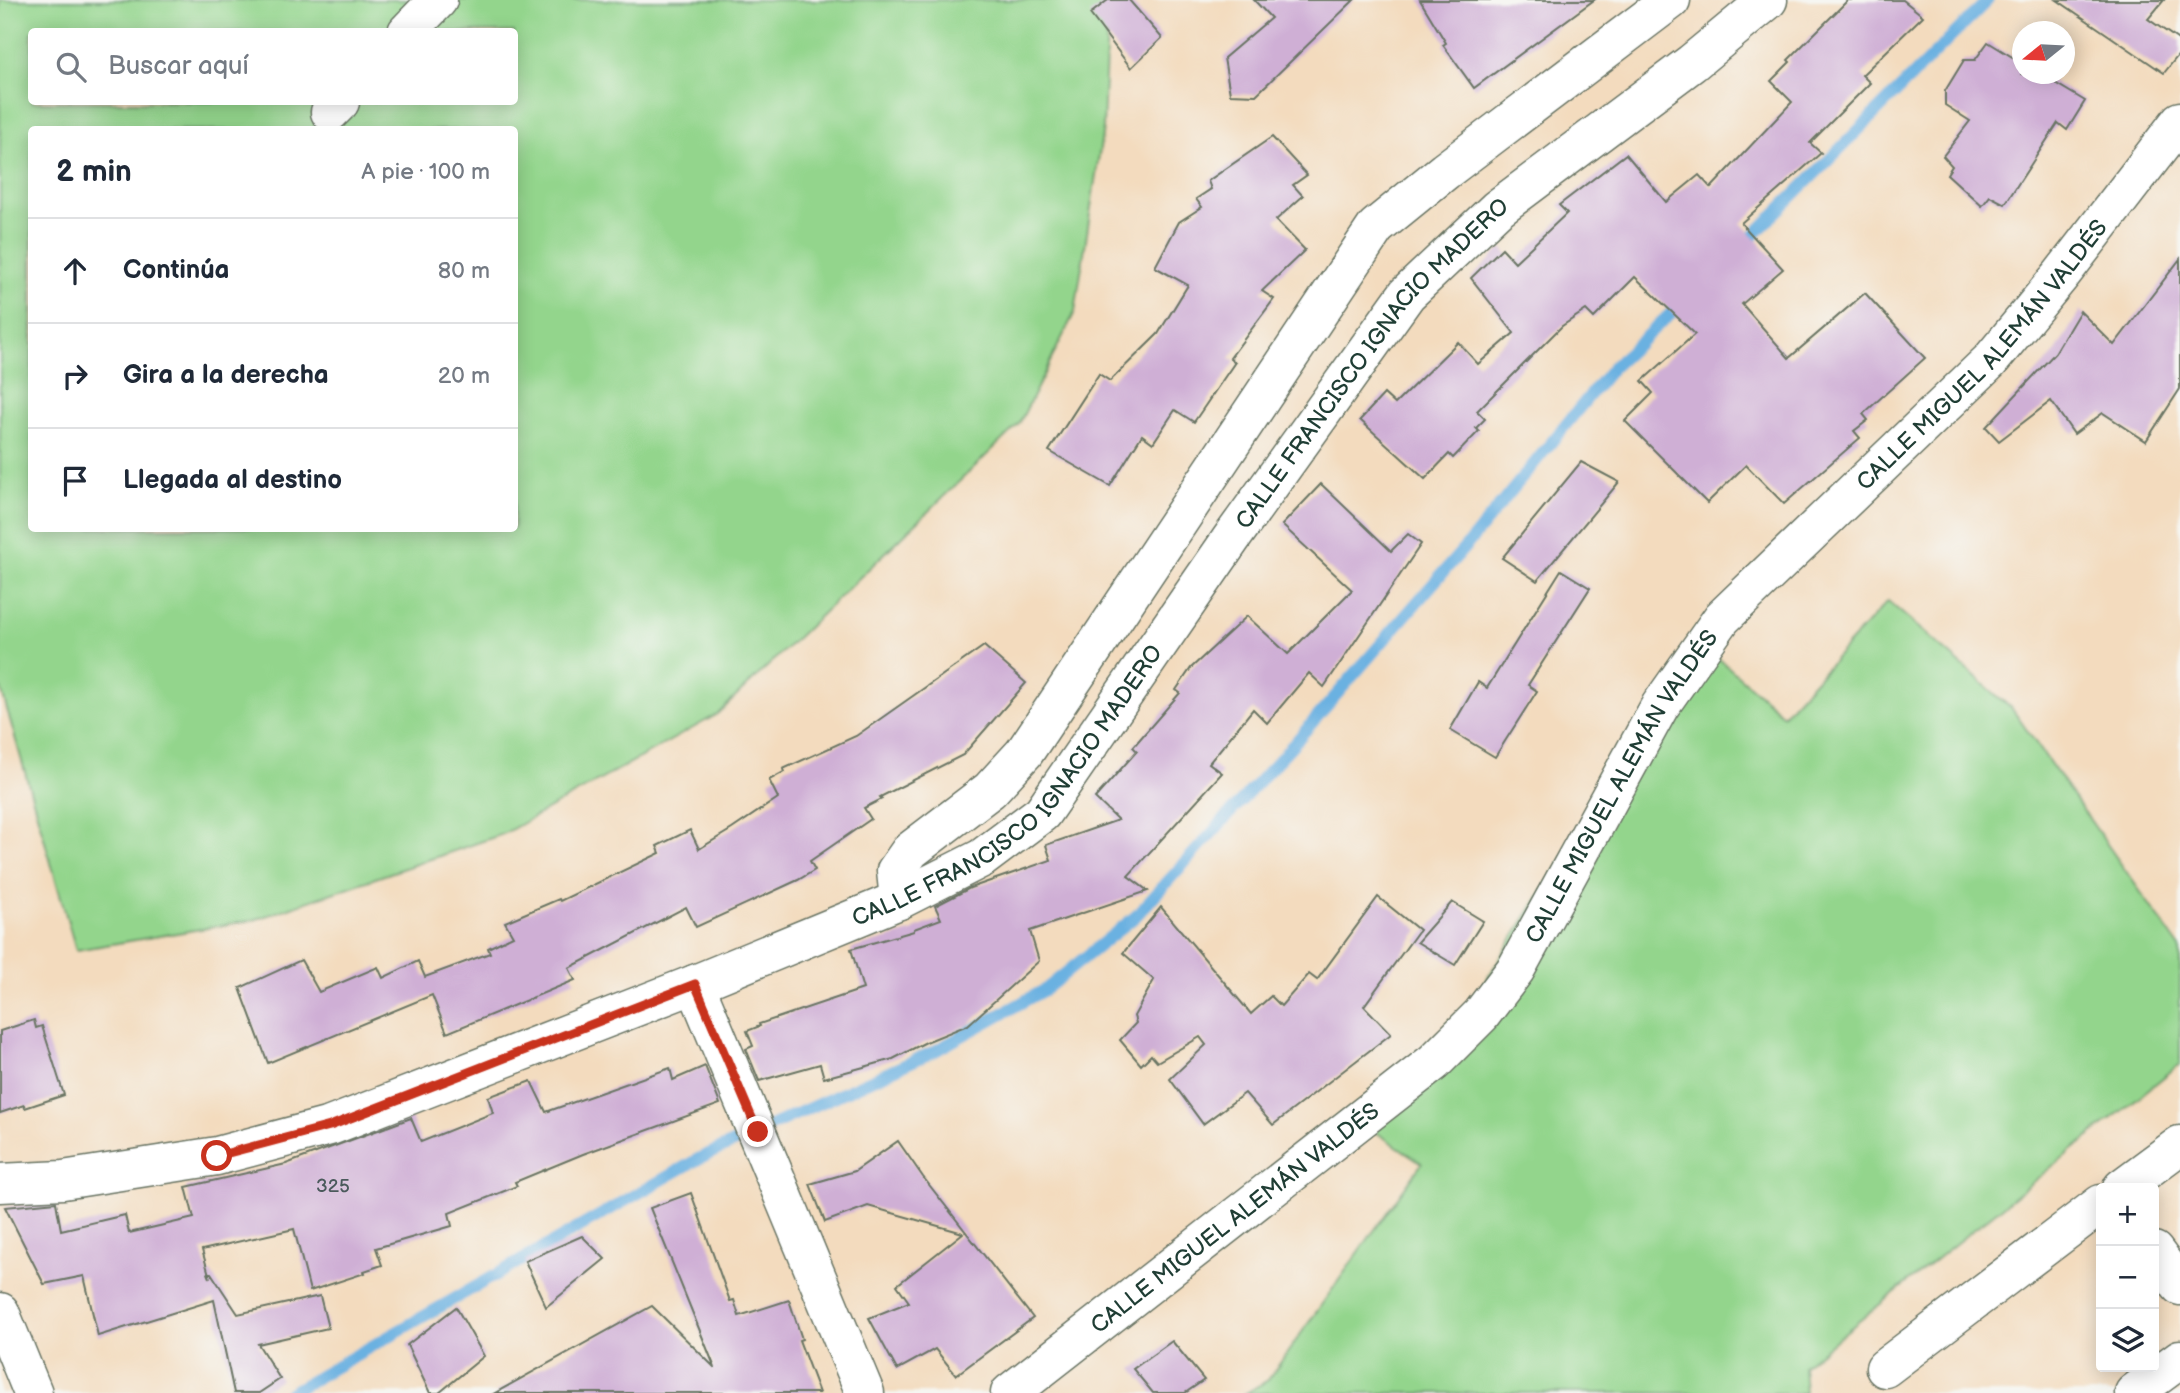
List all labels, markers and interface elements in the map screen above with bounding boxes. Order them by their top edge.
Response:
north arrow [2012,21,2075,84]
search box [28,28,518,105]
icon: search [52,48,90,86]
text: Buscar aquí [108,51,249,82]
text: 2 min [56,154,132,190]
text: A pie · 100 m [361,158,490,186]
street label: CALLE FRANCISCO IGNACIO MADERO [1230,192,1514,534]
street label: CALLE MIGUEL ALEMÁN VALDÉS [1851,214,2114,497]
icon: ahead [56,252,94,290]
text: Continúa [123,255,230,286]
text: 80 m [438,257,490,285]
icon: right [56,357,94,395]
text: Gira a la derecha [123,360,329,391]
text: 20 m [438,362,490,390]
icon: arrive [56,462,94,500]
text: Llegada al destino [123,465,342,496]
street label: CALLE MIGUEL ALEMÁN VALDÉS [1520,625,1724,948]
street label: CALLE FRANCISCO IGNACIO MADERO [848,640,1169,933]
street label: CALLE MIGUEL ALEMÁN VALDÉS [1085,1097,1385,1340]
route end [742,1116,773,1147]
route start [201,1140,232,1171]
house number: 325 [316,1175,350,1198]
map controls [2096,1183,2159,1372]
button: + [2096,1183,2159,1246]
button: − [2096,1246,2159,1309]
button: layers [2096,1309,2159,1372]

